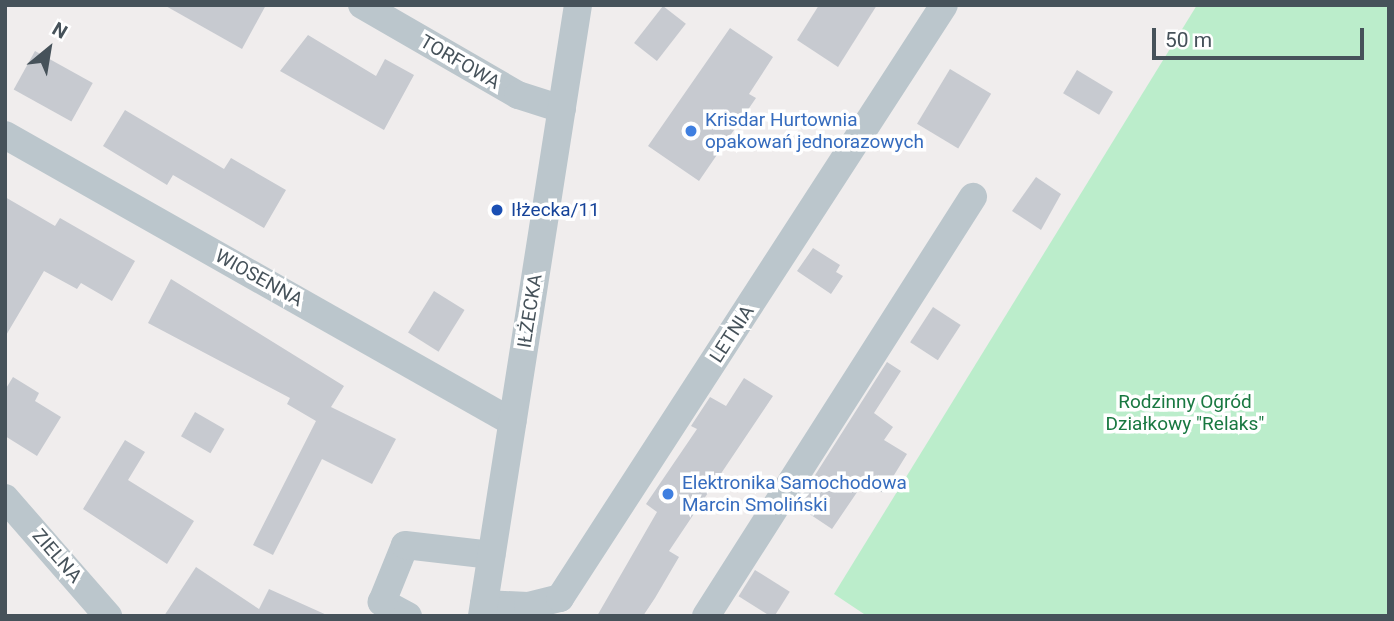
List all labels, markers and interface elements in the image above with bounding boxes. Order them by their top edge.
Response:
north arrow [14,14,84,84]
scale bar [1156,14,1368,58]
text: N [48,17,71,44]
text: 50 m [1165,28,1212,52]
street label: TORFOWA [416,30,504,94]
place label: Krisdar Hurtownia opakowań jednorazowych [705,109,924,153]
marker: Krisdar Hurtownia opakowań jednorazowych [683,123,699,139]
place label: Iłżecka/11 [511,199,600,221]
marker: Iłżecka/11 [489,202,505,218]
street label: WIOSENNA [211,245,307,311]
street label: IŁŻECKA [513,273,547,349]
street label: LETNIA [705,301,759,367]
park label: Rodzinny Ogród Działkowy "Relaks" [1106,391,1264,435]
place label: Elektronika Samochodowa Marcin Smoliński [682,472,907,516]
marker: Elektronika Samochodowa Marcin Smoliński [660,486,676,502]
street label: ZIELNA [28,524,86,588]

